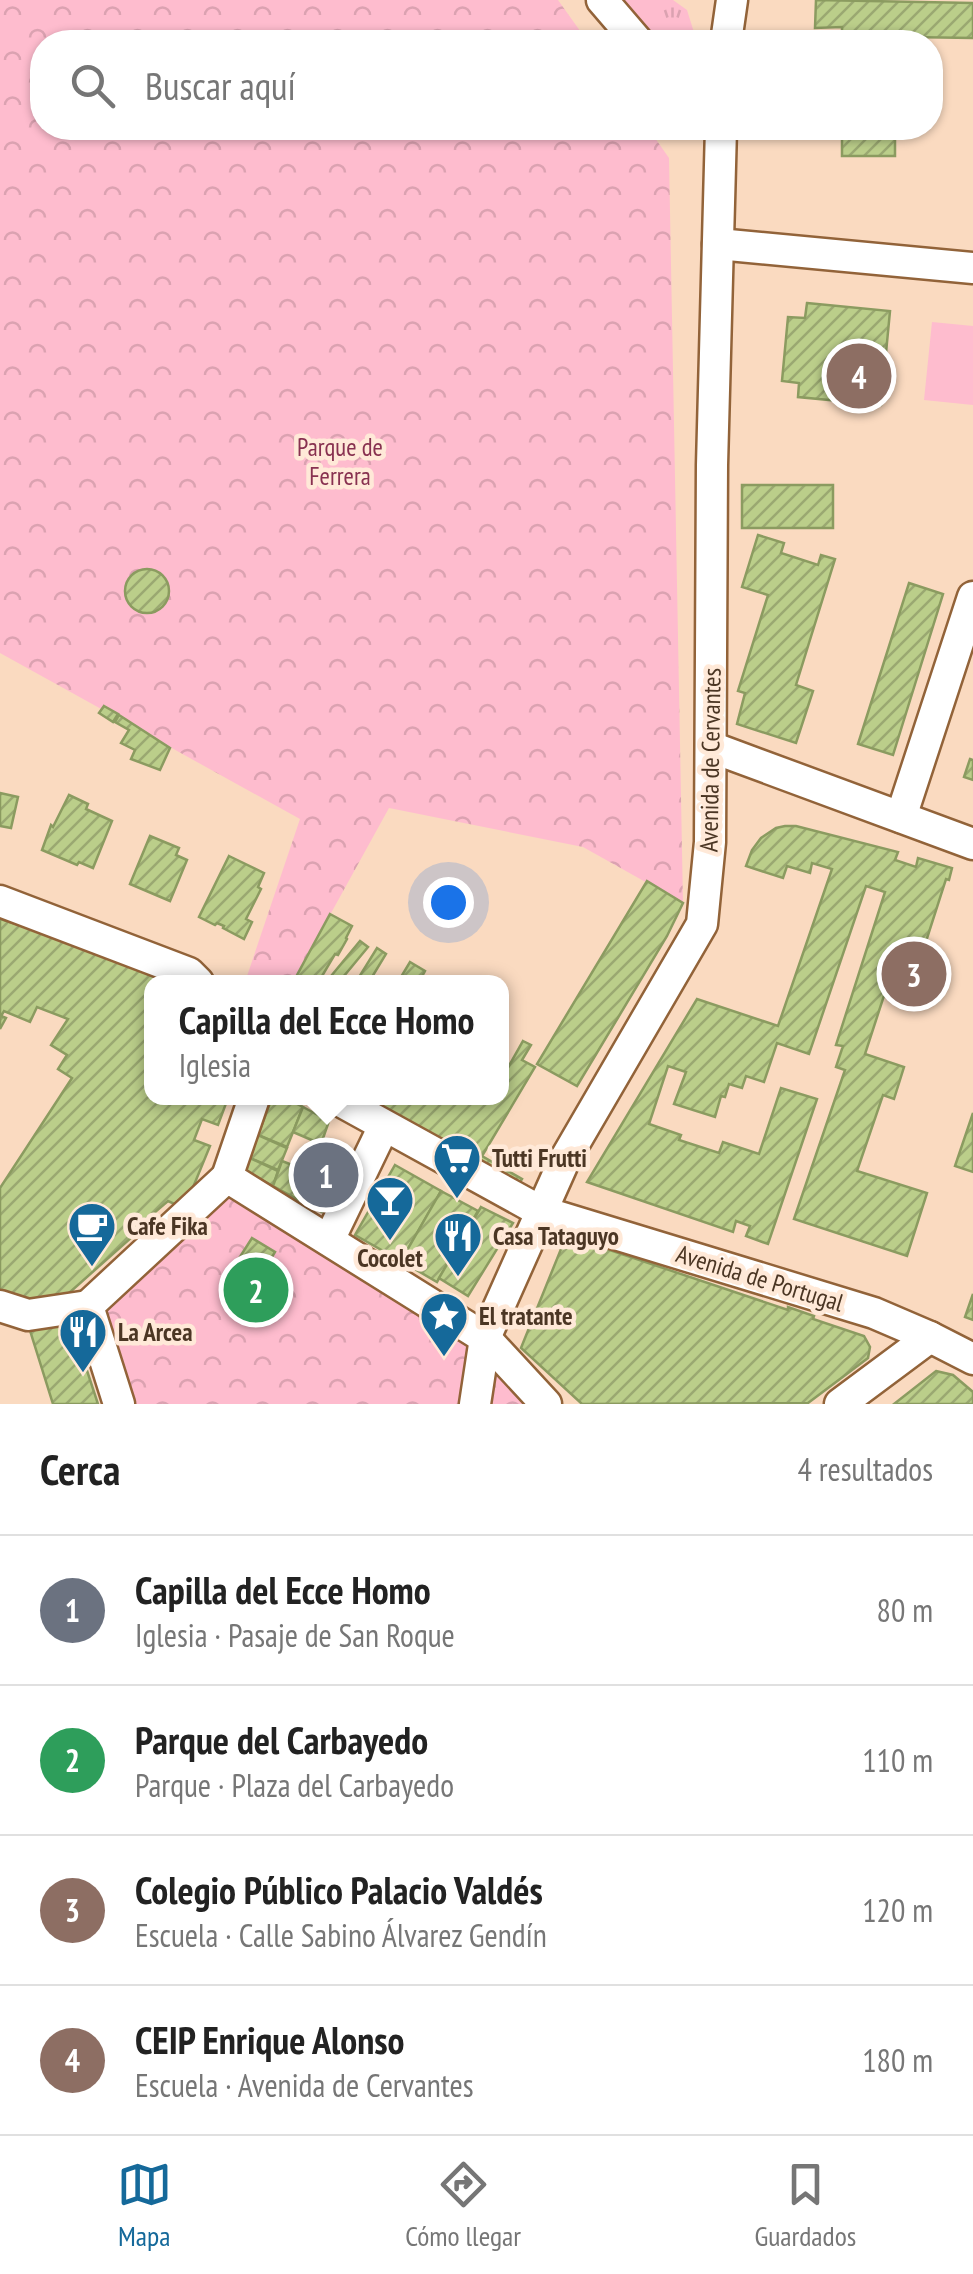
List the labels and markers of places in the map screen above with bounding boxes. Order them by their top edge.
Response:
pin: 4 [826,338,892,414]
pin: 3 [882,936,946,1012]
supermarket icon: Tutti Frutti [431,1132,483,1200]
pin: 1 [294,1138,358,1212]
place label: Tutti Frutti [492,1142,587,1174]
bar icon: Cocolet [364,1174,416,1242]
cafe icon: Cafe Fika [66,1200,118,1268]
place label: Cafe Fika [127,1210,208,1242]
restaurant icon: Casa Tataguyo [432,1210,484,1278]
place label: Casa Tataguyo [493,1220,619,1252]
place label: Cocolet [357,1242,423,1274]
pin: 2 [224,1252,288,1328]
place icon: El tratante [418,1290,470,1358]
place label: El tratante [479,1300,573,1332]
restaurant icon: La Arcea [57,1306,109,1374]
place label: La Arcea [118,1316,193,1348]

